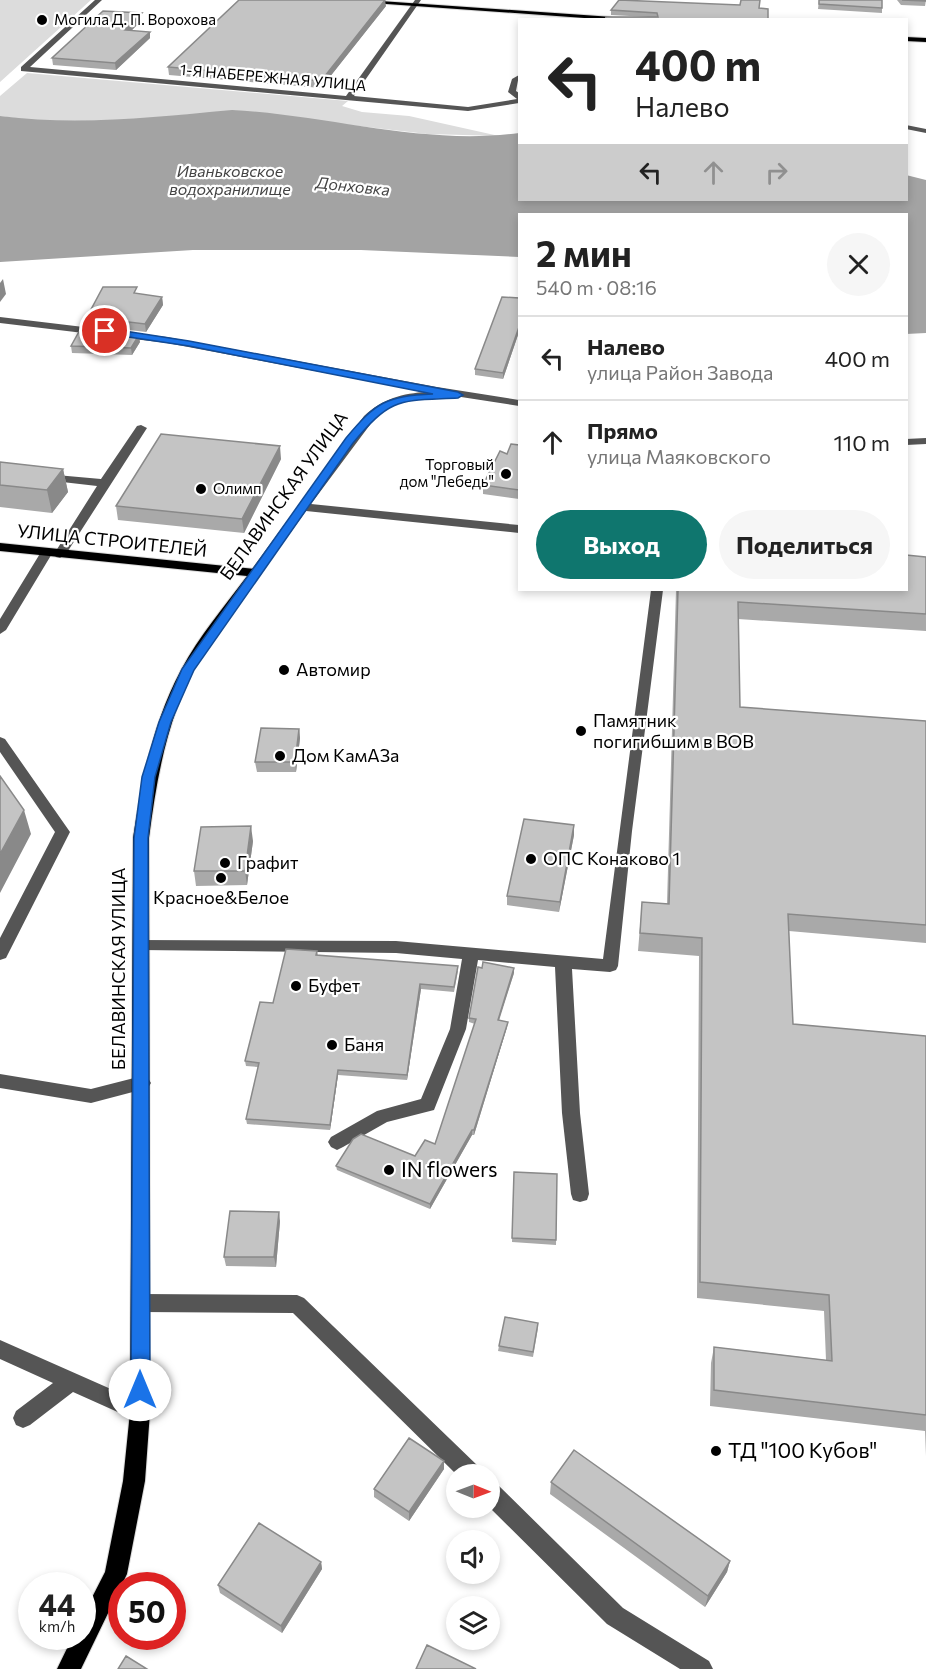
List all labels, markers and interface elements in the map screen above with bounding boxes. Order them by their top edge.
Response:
place label: Могила Д. П. Ворохова [54,10,216,28]
marker: Могила Д. П. Ворохова [35,13,49,27]
text: 400 m [635,38,761,90]
icon: left [536,42,614,120]
street label: 1-Я НАБЕРЕЖНАЯ УЛИЦА [179,60,367,94]
text: Налево [635,90,730,123]
icon: left [634,156,667,189]
icon: ahead [697,156,730,189]
icon: right [760,156,793,189]
water label: Иваньковское водохранилище [169,161,291,198]
water label: Донховка [313,172,391,199]
text: 2 мин [536,230,632,274]
button: close [827,233,890,296]
text: 540 m · 08:16 [536,275,657,299]
pin [79,305,130,356]
icon: arrive [88,314,121,347]
text: Налево [587,333,665,360]
icon: left [536,342,569,375]
text: 400 m [825,345,890,372]
text: улица Район Завода [587,360,773,384]
street label: БЕЛАВИНСКАЯ УЛИЦА [215,407,352,584]
text: Прямо [587,417,658,444]
icon: ahead [536,426,569,459]
text: 110 m [833,429,890,456]
text: улица Маяковского [587,444,771,468]
place label: Торговый дом "Лебедь" [400,455,494,490]
marker: Торговый дом "Лебедь" [499,467,513,481]
place label: Олимп [213,479,262,497]
marker: Олимп [194,482,208,496]
button: Выход [536,510,707,579]
button: Поделиться [719,510,890,579]
street label: УЛИЦА СТРОИТЕЛЕЙ [16,519,208,561]
place label: Автомир [296,658,371,680]
marker: Автомир [277,663,291,677]
place label: Памятник погигибшим в ВОВ [593,709,754,752]
marker: Памятник погигибшим в ВОВ [574,724,588,738]
place label: Дом КамАЗа [292,744,399,766]
marker: Дом КамАЗа [273,749,287,763]
place label: ОПС Конаково 1 [543,847,680,869]
place label: Графит [237,851,299,873]
marker: ОПС Конаково 1 [524,852,538,866]
marker: Графит [218,856,232,870]
street label: БЕЛАВИНСКАЯ УЛИЦА [107,868,129,1070]
marker: Красное&Белое [214,871,228,885]
place label: Красное&Белое [153,886,289,908]
place label: Буфет [308,974,361,996]
marker: Буфет [289,979,303,993]
place label: Баня [344,1033,384,1055]
marker: Баня [325,1038,339,1052]
place label: IN flowers [401,1156,498,1181]
marker: IN flowers [382,1163,396,1177]
position arrow [108,1358,172,1422]
place label: ТД "100 Кубов" [728,1437,877,1462]
marker: ТД "100 Кубов" [709,1444,723,1458]
north arrow [446,1464,500,1518]
map controls [446,1464,500,1650]
button: sound [446,1530,500,1584]
speed limit sign: 50 [108,1572,186,1650]
text: 44 [39,1585,75,1622]
button: layers [446,1596,500,1650]
text: km/h [39,1617,75,1635]

